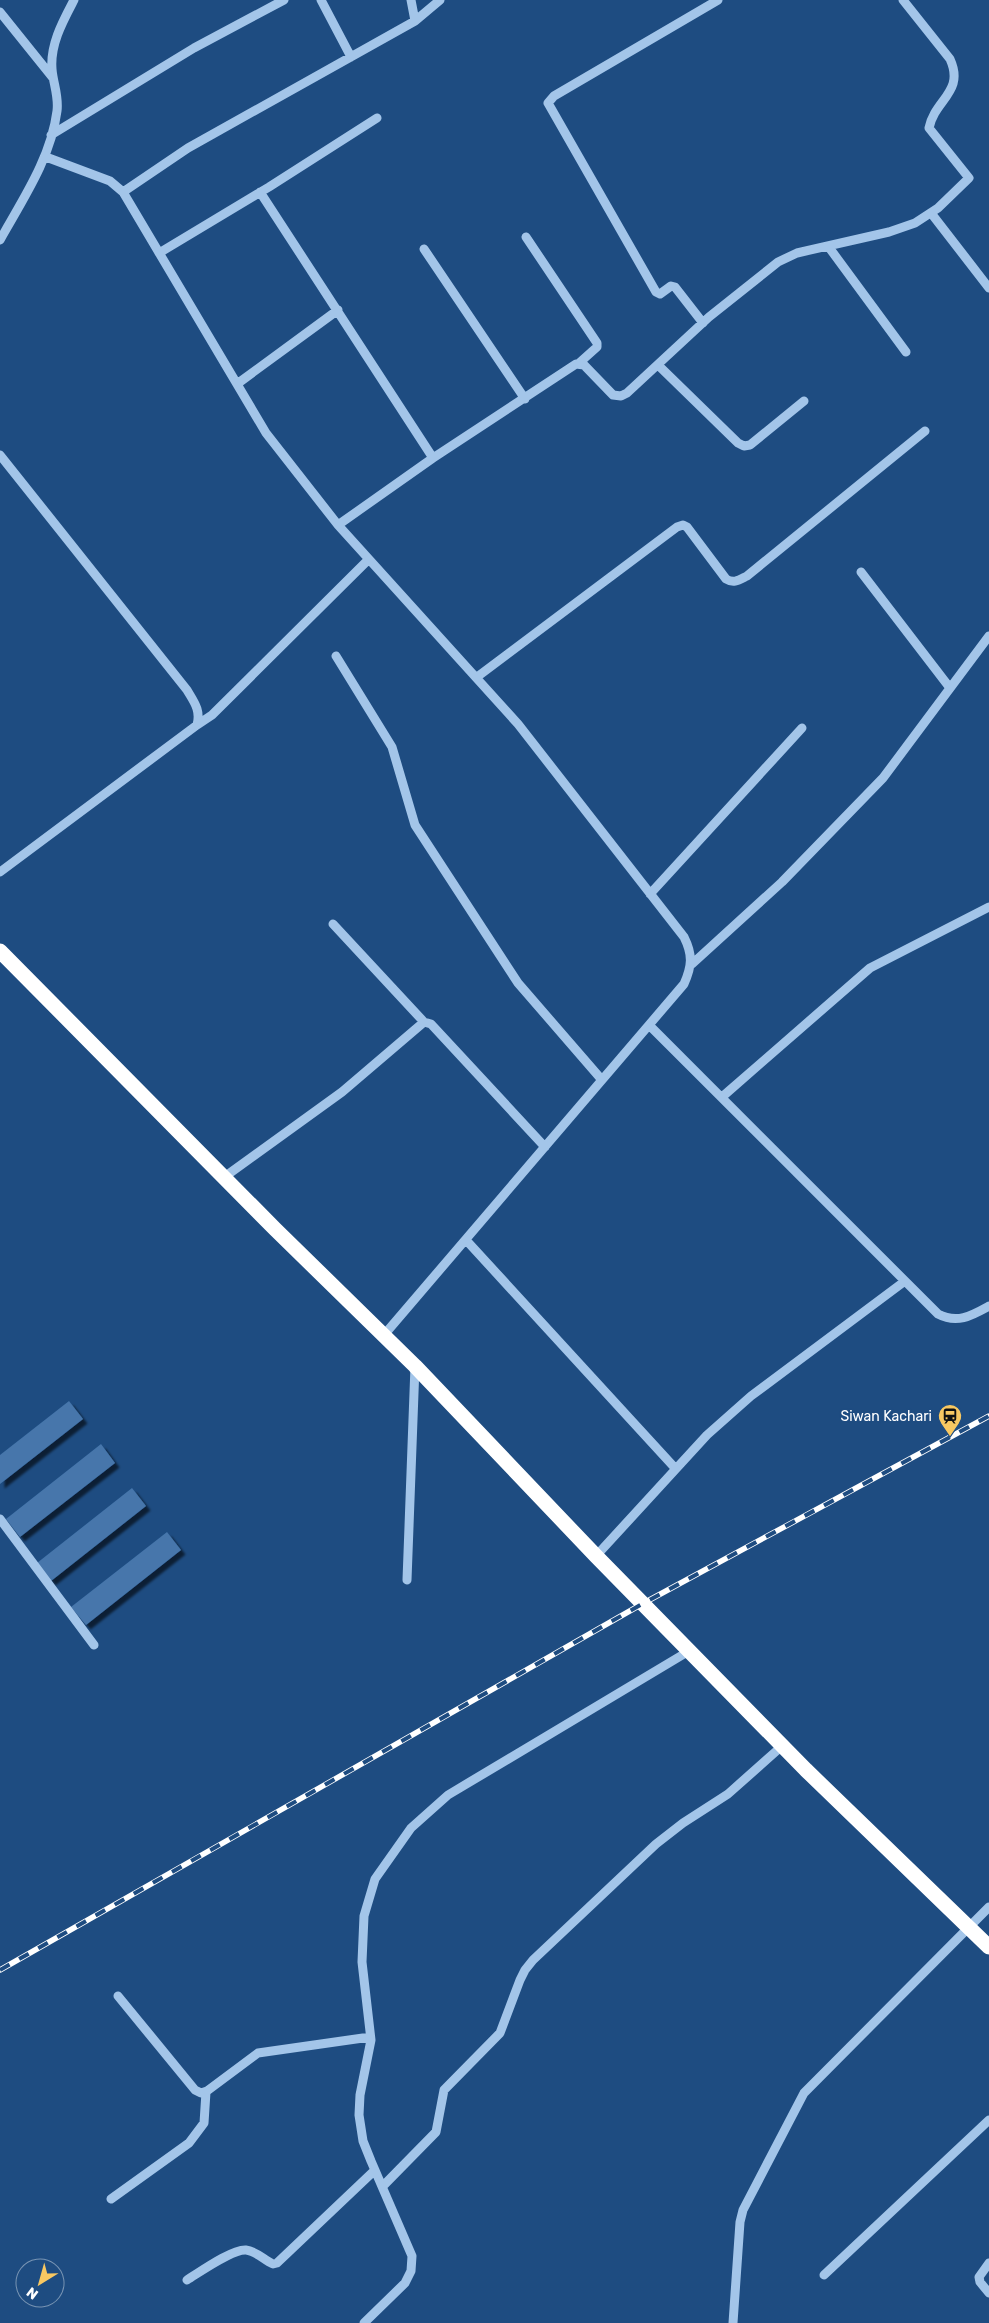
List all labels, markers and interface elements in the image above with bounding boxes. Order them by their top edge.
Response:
station icon: Siwan Kachari [937,1403,963,1437]
place label: Siwan Kachari [841,1408,932,1425]
north arrow [15,2258,65,2308]
text: N [23,2283,42,2303]

